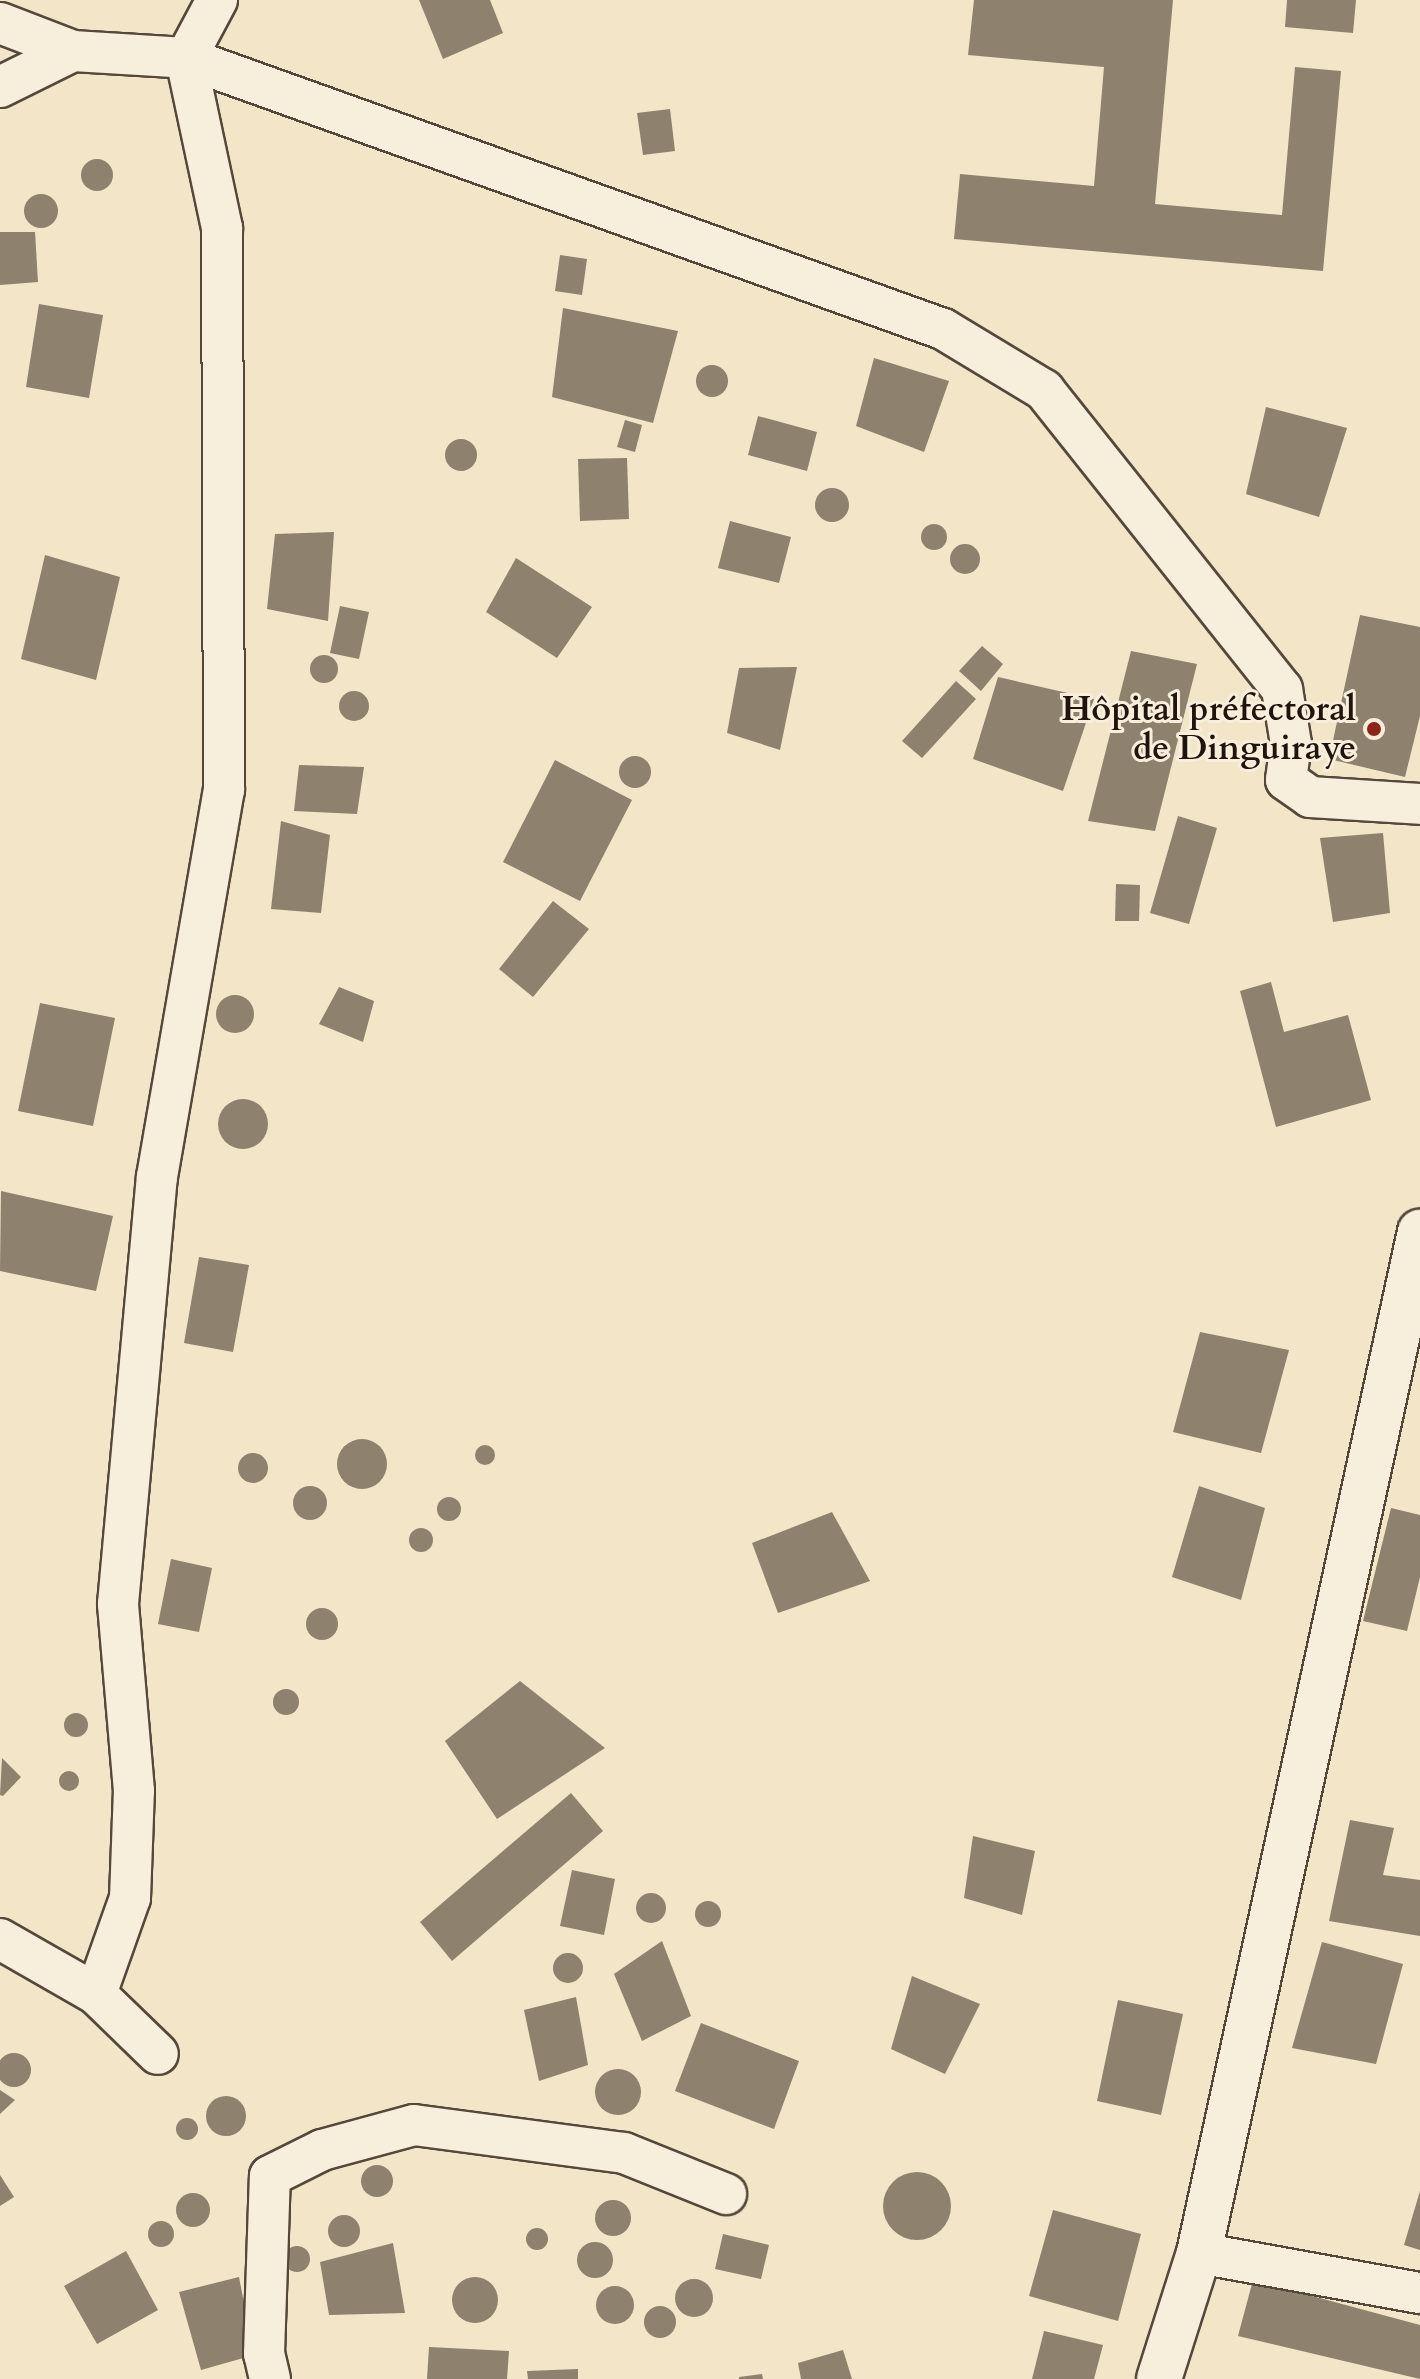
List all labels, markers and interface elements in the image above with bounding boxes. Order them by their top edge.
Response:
place label: Hôpital préfectoral de Dinguiraye [1061,689,1356,768]
marker: Hôpital préfectoral de Dinguiraye [1363,718,1385,740]

